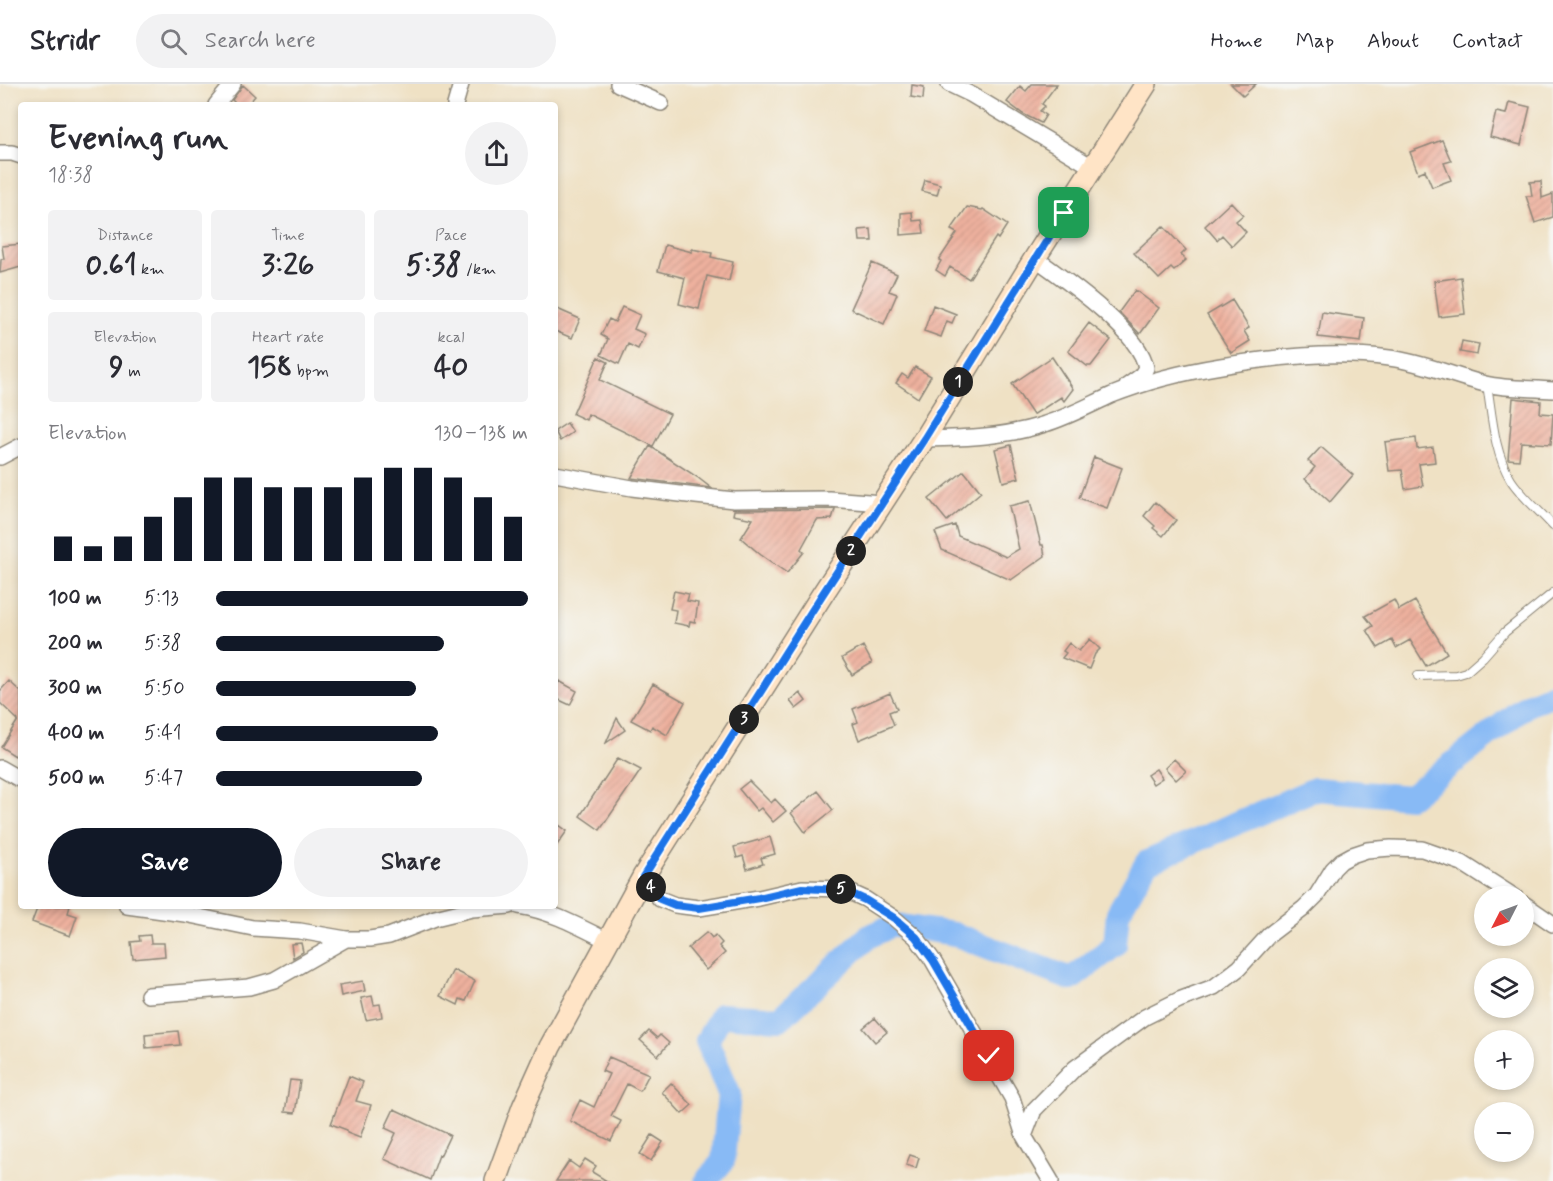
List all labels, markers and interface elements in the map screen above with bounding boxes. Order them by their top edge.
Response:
search box [136,14,556,68]
text: Stridr [30,23,100,60]
icon: search [157,25,190,58]
text: Search here [205,27,316,55]
text: Home [1211,27,1263,55]
text: Map [1296,27,1334,55]
text: About [1367,27,1419,55]
text: Contact [1452,27,1523,55]
text: Evening run [48,117,228,161]
button: share [465,122,528,185]
text: 18:38 [48,162,93,189]
pin [1038,187,1089,238]
icon: arrive [1047,196,1080,229]
text: Distance [97,225,153,246]
text: Time [271,225,305,246]
text: Pace [435,225,467,246]
text: 0.61 [86,246,137,285]
text: 3:26 [262,246,314,285]
text: 5:38 [406,246,462,285]
text: km [137,259,164,280]
text: /km [462,259,496,280]
text: Elevation [94,327,157,348]
text: Heart rate [252,327,324,348]
text: kcal [438,327,464,348]
text: 9 [109,348,124,387]
text: 158 [247,348,293,387]
text: 40 [434,348,468,387]
text: m [124,361,141,382]
text: bpm [293,361,329,382]
pin: 1 [943,367,973,397]
text: 1 [954,371,962,392]
text: Elevation [48,420,127,447]
text: 130–138 m [434,420,528,447]
pin: 2 [836,536,866,566]
text: 2 [847,540,855,561]
text: 100 m [48,585,102,612]
text: 5:13 [144,585,179,612]
text: 200 m [48,630,103,657]
text: 5:38 [144,630,181,657]
text: 300 m [48,675,102,702]
text: 5:50 [144,675,185,702]
pin: 3 [729,704,759,734]
text: 3 [740,708,748,729]
text: 400 m [48,720,104,747]
text: 5:41 [144,720,182,747]
text: 500 m [48,765,105,792]
text: 5:47 [144,765,183,792]
button: Save [48,828,282,897]
button: Share [294,828,528,897]
pin: 4 [636,872,666,902]
pin: 5 [826,874,856,904]
text: 4 [646,876,656,897]
text: 5 [836,878,846,899]
north arrow [1474,886,1534,946]
map controls [1474,886,1534,1162]
button: layers [1474,958,1534,1018]
pin [963,1030,1014,1081]
button: + [1474,1030,1534,1090]
icon: check [972,1039,1005,1072]
button: − [1474,1102,1534,1162]

